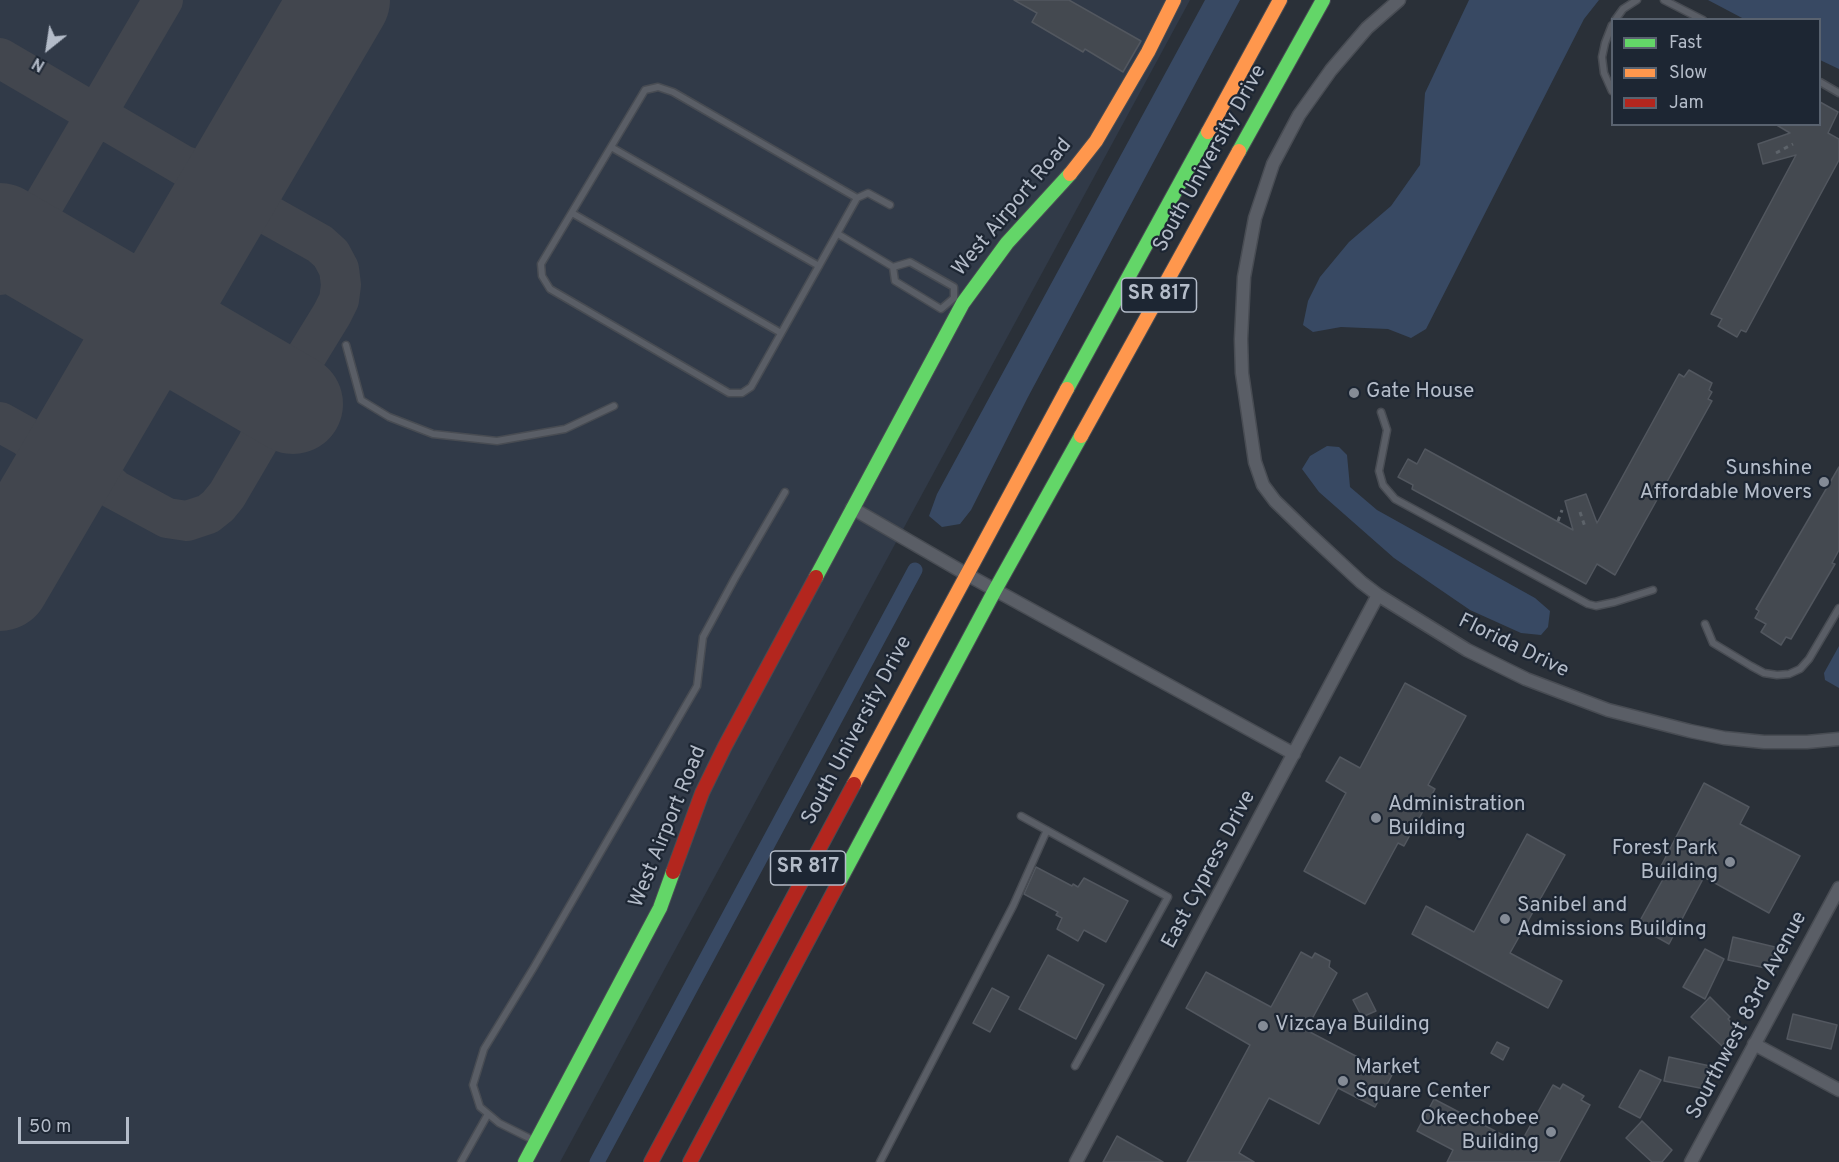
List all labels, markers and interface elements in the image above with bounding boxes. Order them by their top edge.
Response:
north arrow [18,18,78,78]
legend [1611,18,1821,126]
text: Fast [1669,32,1702,55]
text: N [29,52,49,75]
street label: South University Drive [1149,61,1273,257]
text: Slow [1669,62,1707,85]
text: Jam [1669,92,1704,115]
street label: West Airport Road [948,134,1078,282]
road number: SR 817 [1122,278,1196,312]
place label: Gate House [1366,380,1474,406]
marker: Gate House [1347,386,1361,400]
place label: Sunshine Affordable Movers [1639,457,1812,507]
marker: Sunshine Affordable Movers [1817,475,1831,489]
street label: Florida Drive [1454,609,1572,685]
street label: South University Drive [798,632,918,830]
street label: West Airport Road [625,742,713,912]
street label: East Cypress Drive [1158,787,1262,953]
place label: Administration Building [1388,793,1526,843]
marker: Administration Building [1369,811,1383,825]
place label: Forest Park Building [1612,837,1718,887]
road number: SR 817 [770,851,846,885]
marker: Forest Park Building [1723,855,1737,869]
place label: Sanibel and Admissions Building [1517,894,1707,944]
street label: Sourthwest 83rd Avenue [1682,908,1814,1124]
marker: Sanibel and Admissions Building [1498,912,1512,926]
place label: Vizcaya Building [1275,1013,1430,1039]
marker: Vizcaya Building [1256,1019,1270,1033]
place label: Market Square Center [1355,1056,1490,1106]
marker: Market Square Center [1336,1074,1350,1088]
scale bar [21,1105,132,1143]
place label: Okeechobee Building [1420,1107,1539,1157]
text: 50 m [29,1116,71,1139]
marker: Okeechobee Building [1544,1125,1558,1139]

